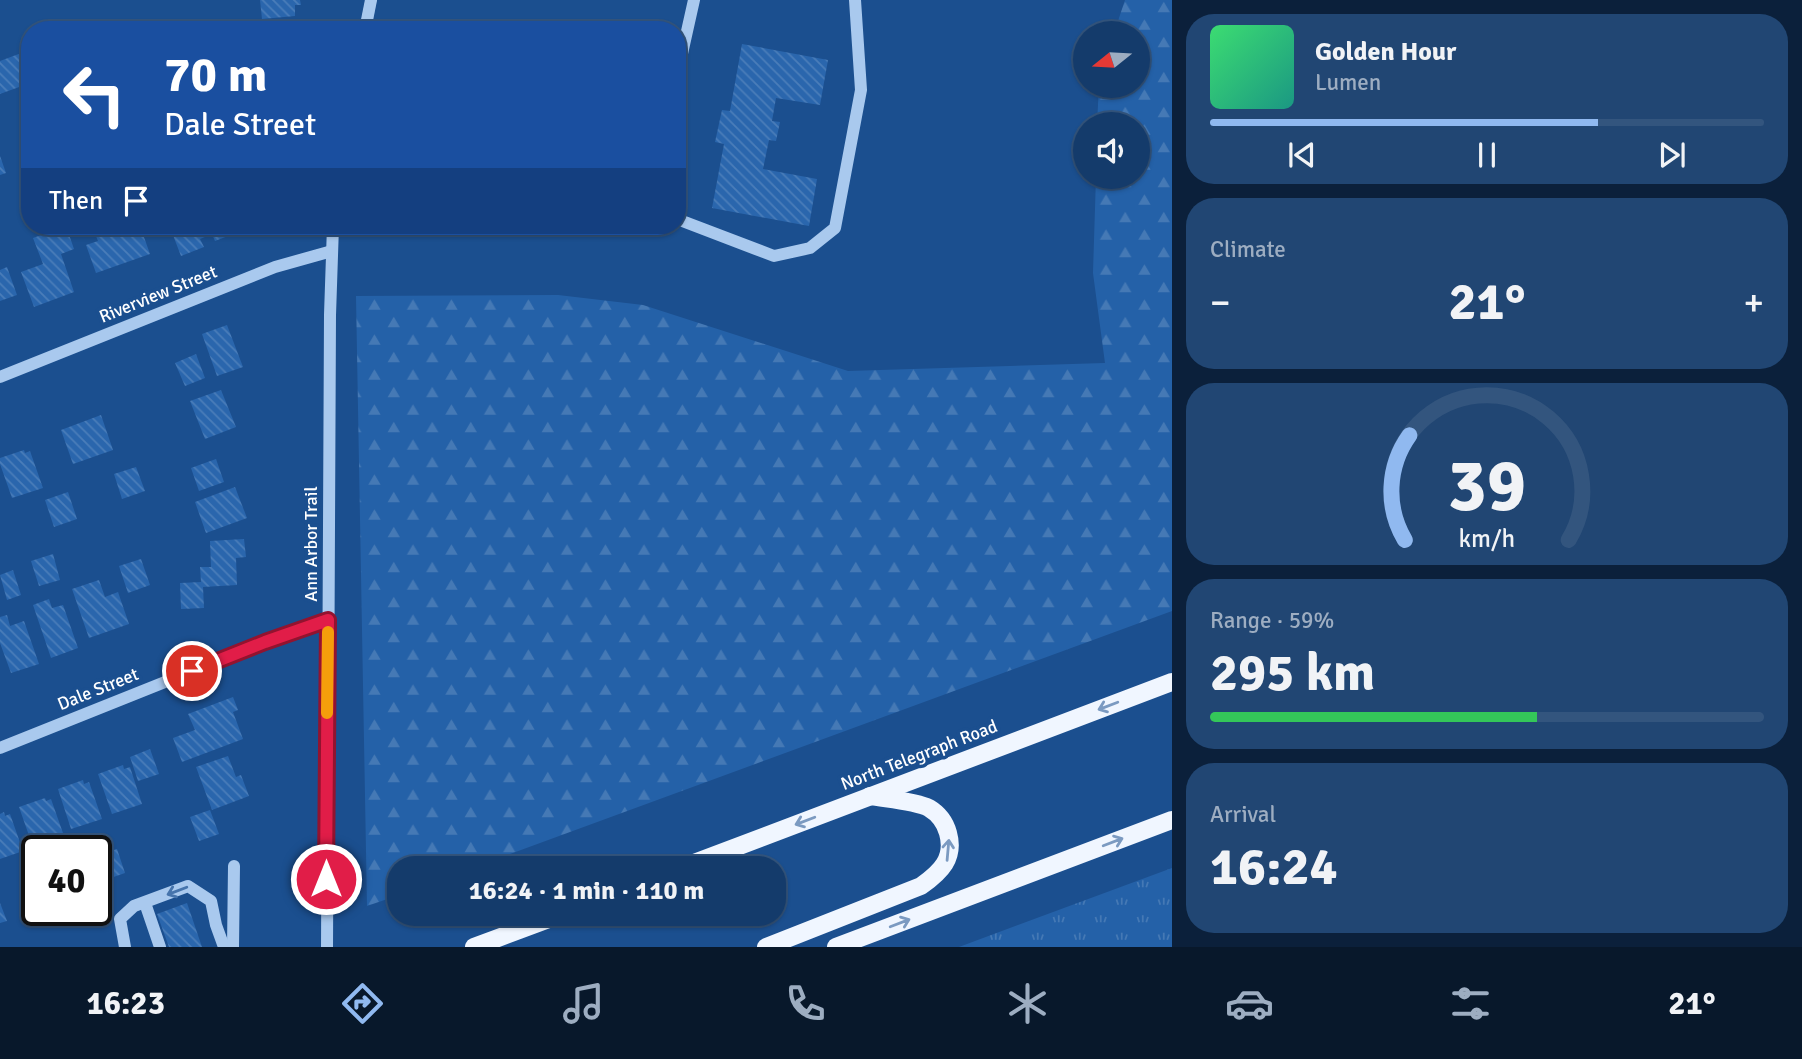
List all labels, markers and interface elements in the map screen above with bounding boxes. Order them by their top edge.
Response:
north arrow [1073,21,1150,98]
map controls [1073,21,1150,189]
text: Golden Hour [1315,36,1456,68]
text: 70 m [164,45,267,105]
icon: left [49,49,140,140]
text: Lumen [1315,68,1381,97]
text: Dale Street [164,105,316,144]
button: sound [1073,112,1150,189]
icon: previous [1283,136,1321,174]
icon: pause [1468,136,1506,174]
icon: next [1653,136,1691,174]
icon: arrive [117,182,155,220]
text: Then [49,185,103,217]
text: Climate [1210,235,1286,264]
street label: Riverview Street [96,260,220,328]
text: 21° [1449,270,1525,334]
text: − [1210,279,1231,326]
text: + [1743,279,1764,326]
text: 39 [1448,442,1526,531]
street label: Ann Arbor Trail [300,486,322,602]
text: km/h [1459,522,1515,553]
text: Range · 59% [1210,606,1334,635]
pin [162,641,222,701]
text: 295 km [1210,641,1375,705]
icon: arrive [173,652,211,690]
street label: Dale Street [54,663,142,715]
one-way arrow [1098,701,1120,714]
street label: North Telegraph Road [838,715,1000,795]
text: Arrival [1210,800,1276,829]
one-way arrow [795,815,817,828]
speed limit sign: 40 [21,835,112,926]
one-way arrow [1101,835,1123,848]
text: 16:24 [1210,835,1338,899]
one-way arrow [942,839,955,862]
position arrow [289,842,363,916]
text: 16:24 · 1 min · 110 m [469,875,704,907]
one-way arrow [166,885,188,898]
one-way arrow [888,916,910,928]
icon: directions [338,979,387,1028]
icon: music [559,979,608,1028]
icon: phone [781,979,830,1028]
icon: climate [1003,979,1052,1028]
icon: car [1225,979,1274,1028]
icon: filters [1446,979,1495,1028]
text: 16:23 [86,984,165,1023]
text: 21° [1668,984,1716,1023]

